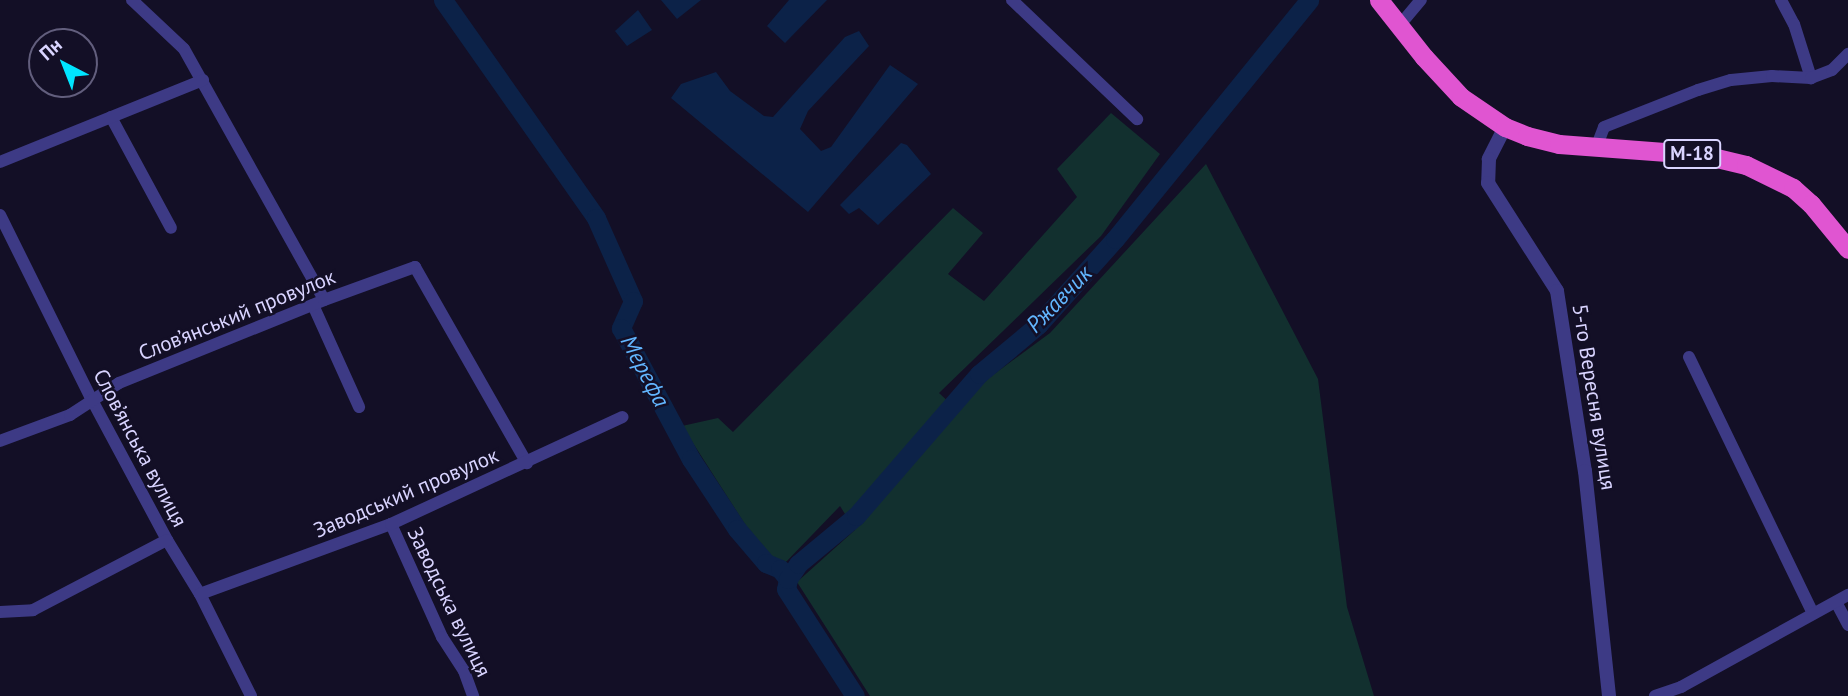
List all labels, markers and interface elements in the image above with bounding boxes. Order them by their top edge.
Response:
north arrow [28,28,98,98]
text: Пн [34,32,67,65]
road number: М-18 [1662,138,1722,170]
water label: Ржавчик [1020,260,1098,338]
street label: Слов’янський провулок [135,264,339,366]
street label: 5-го Вересня вулиця [1567,302,1621,492]
water label: Мерефа [615,330,675,412]
street label: Слов’янська вулиця [88,365,192,531]
street label: Заводський провулок [310,443,502,543]
street label: Заводська вулиця [402,523,496,681]

